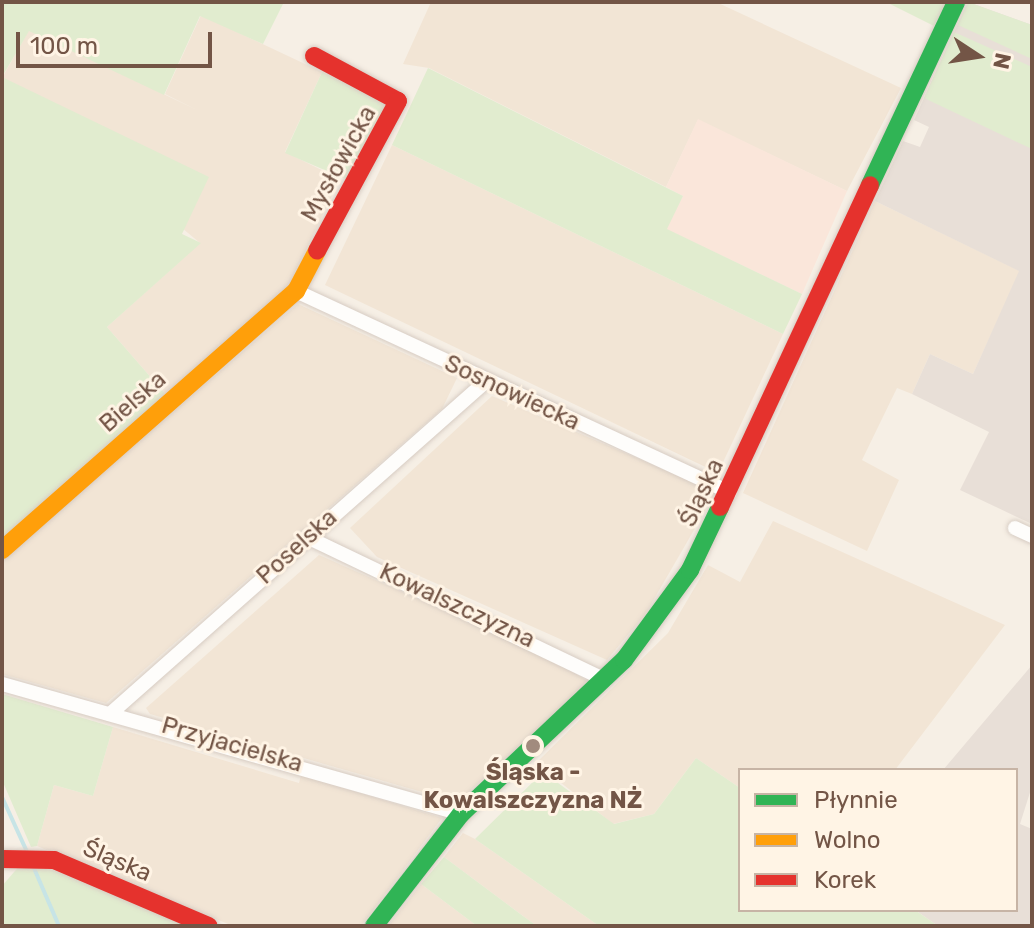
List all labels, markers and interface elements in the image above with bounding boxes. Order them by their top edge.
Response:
scale bar [20,16,216,66]
north arrow [938,16,1018,96]
text: 100 m [30,32,98,60]
text: N [987,51,1017,72]
street label: Mysłowicka [295,101,383,227]
street label: Sosnowiecka [440,349,584,437]
street label: Bielska [94,365,172,439]
street label: Śląska [674,454,730,532]
street label: Poselska [251,503,343,591]
street label: Kowalszczyzna [375,557,539,655]
street label: Przyjacielska [158,711,306,779]
marker: Śląska - Kowalszczyzna NŻ [524,737,542,755]
place label: Śląska - Kowalszczyzna NŻ [424,759,642,815]
legend [738,768,1018,912]
text: Płynnie [814,786,898,814]
text: Wolno [814,826,881,854]
street label: Śląska [78,834,156,888]
text: Korek [814,866,876,894]

